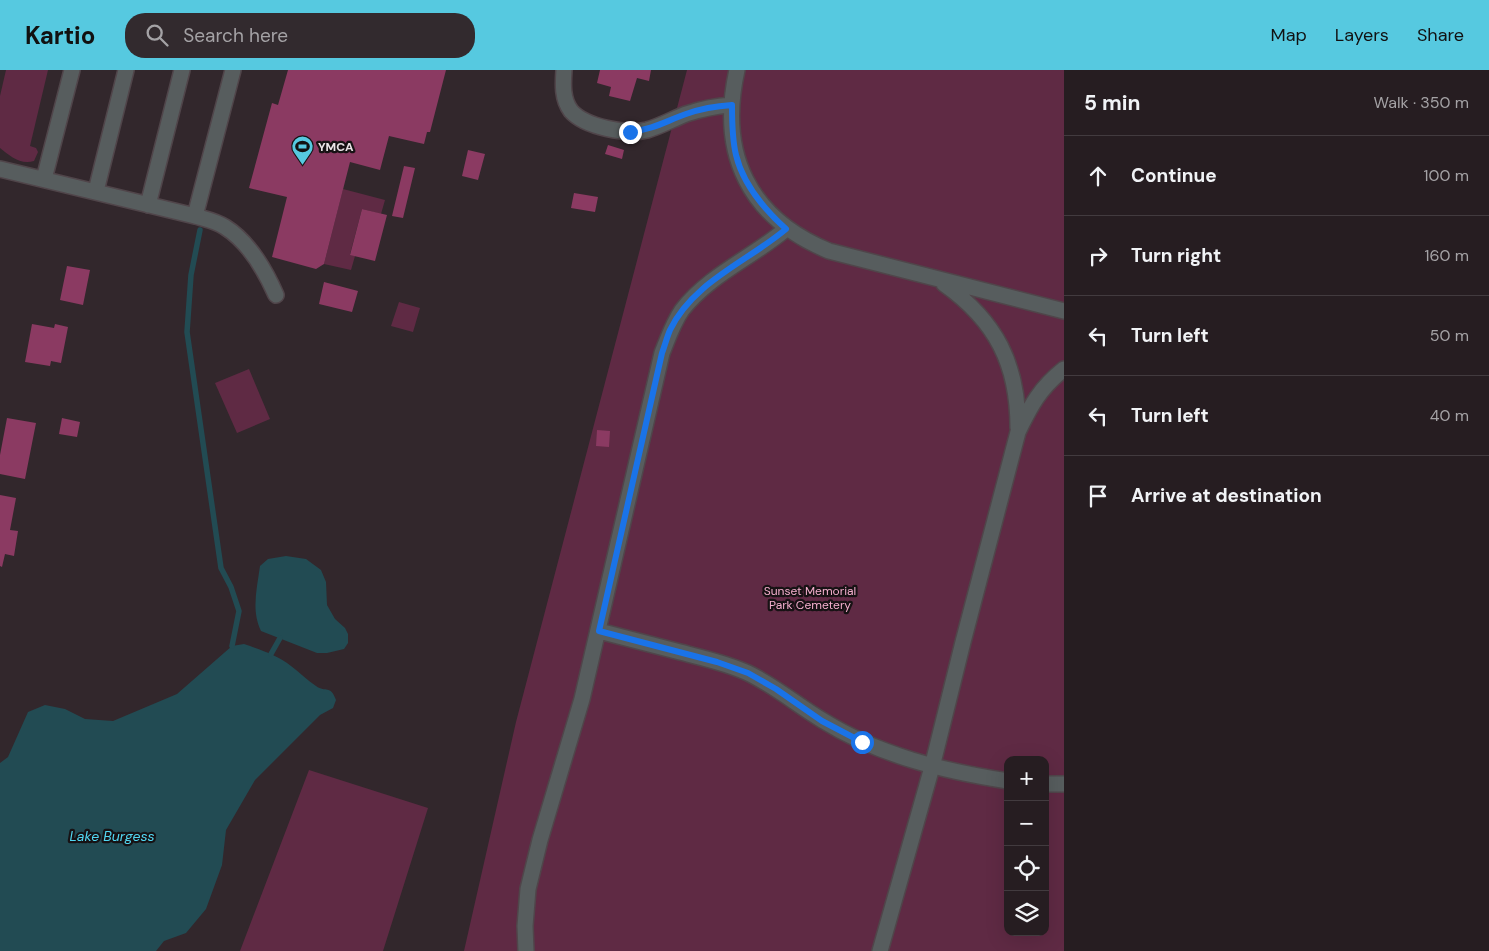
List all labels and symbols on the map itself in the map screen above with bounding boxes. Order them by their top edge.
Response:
route end [619,121,642,144]
sports icon: YMCA [290,135,314,166]
place label: YMCA [318,139,354,155]
park label: Sunset Memorial Park Cemetery [764,583,856,613]
route start [851,731,874,754]
water label: Lake Burgess [69,827,155,845]

